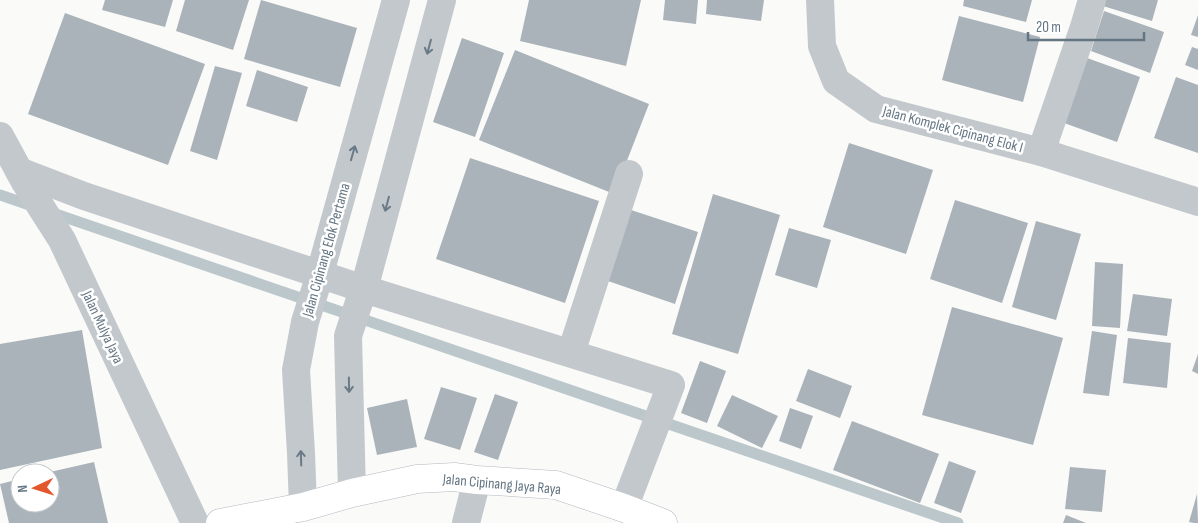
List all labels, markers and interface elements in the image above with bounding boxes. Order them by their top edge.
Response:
scale bar [1028,10,1144,42]
text: 20 m [1036,18,1061,37]
one-way arrow [424,39,433,55]
street label: Jalan Komplek Cipinang Elok I [880,101,1025,157]
one-way arrow [349,145,359,161]
street label: Jalan Cipinang Elok Pertama [298,181,355,320]
one-way arrow [382,196,391,212]
street label: Jalan Mulya Jaya [77,287,128,367]
one-way arrow [345,377,354,393]
one-way arrow [297,450,306,466]
north arrow [10,463,60,513]
street label: Jalan Cipinang Jaya Raya [441,470,562,499]
text: N [14,485,31,493]

